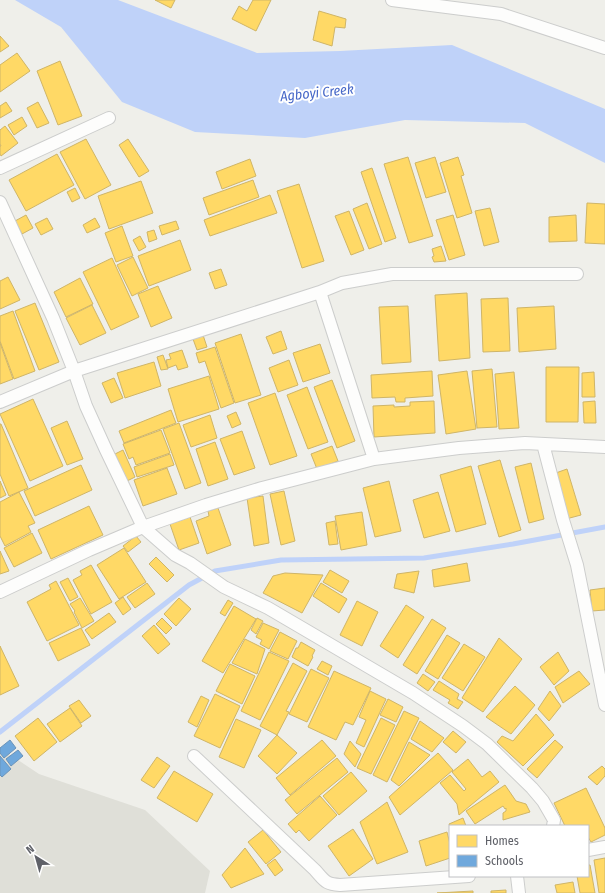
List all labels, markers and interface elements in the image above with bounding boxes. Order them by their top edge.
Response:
water label: Agboyi Creek [278,81,355,105]
legend [449,825,589,877]
text: Homes [485,834,519,848]
north arrow [16,837,56,877]
text: N [24,842,37,857]
text: Schools [485,854,523,868]

